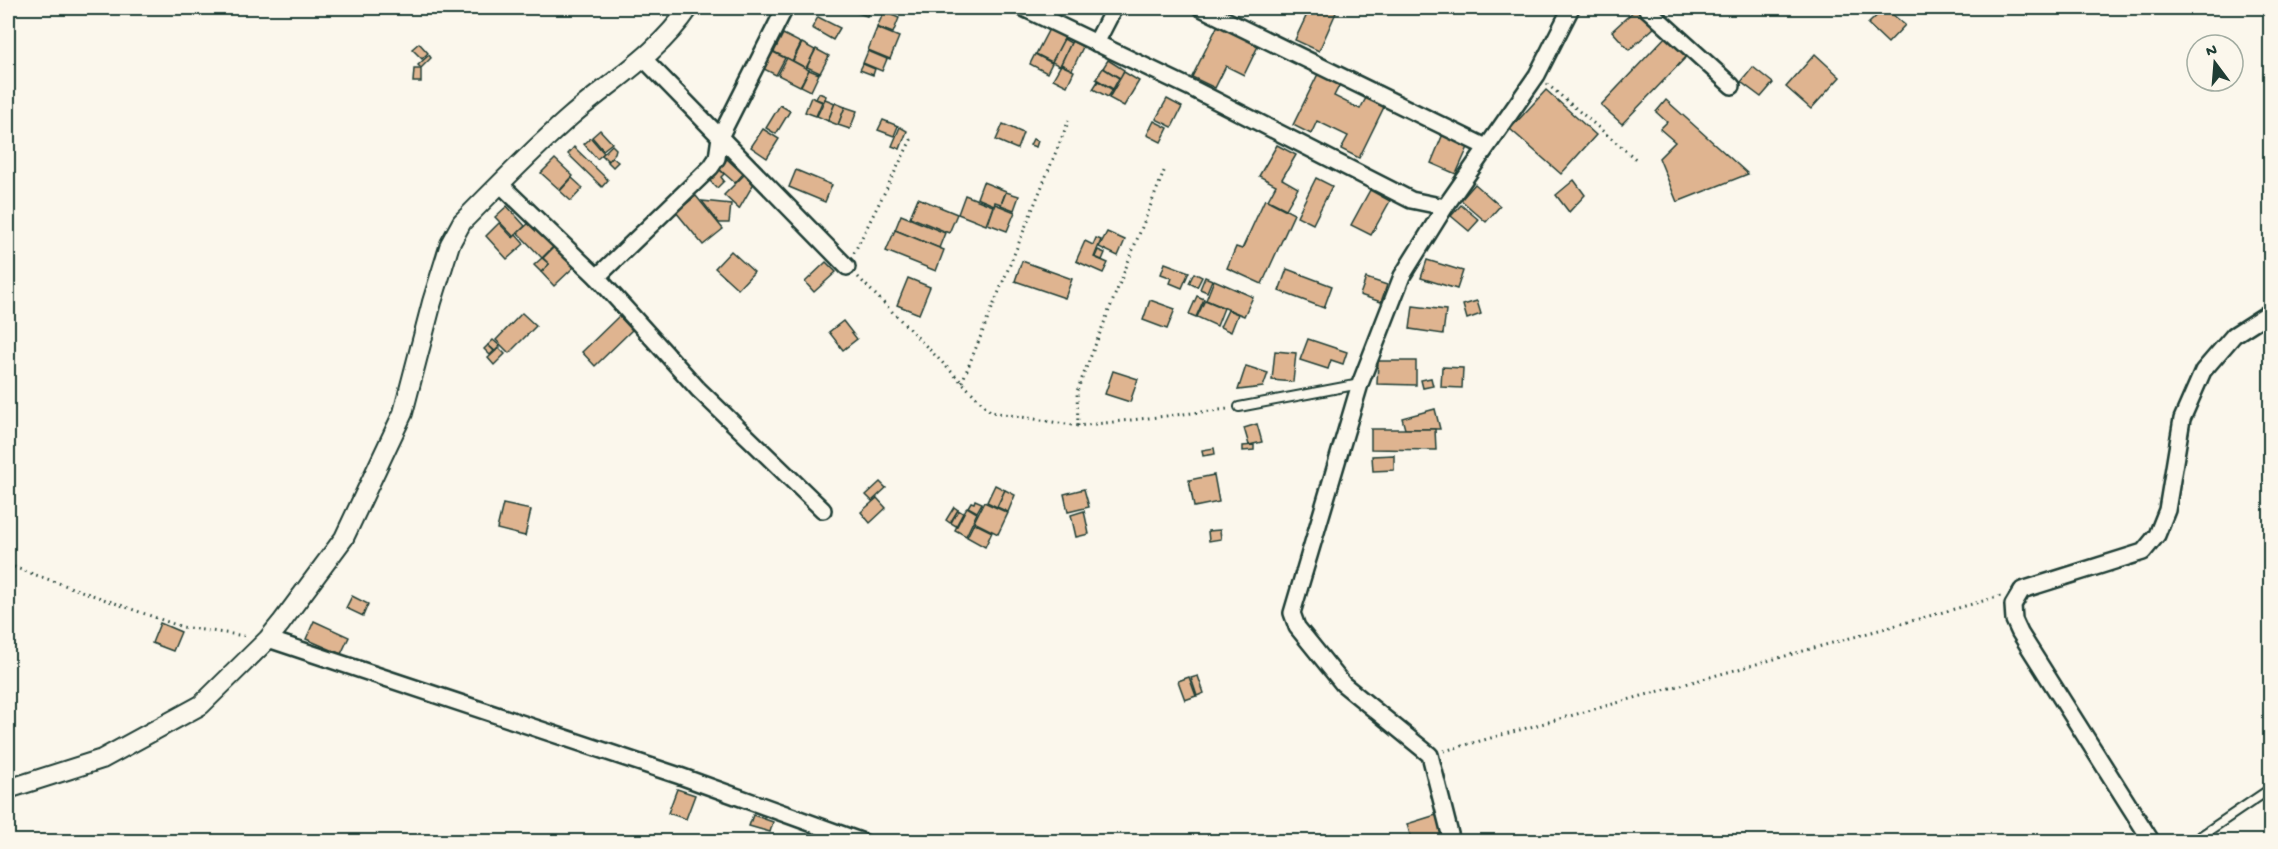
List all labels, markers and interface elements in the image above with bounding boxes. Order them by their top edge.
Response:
north arrow [2185,33,2245,93]
text: N [2204,41,2220,63]

